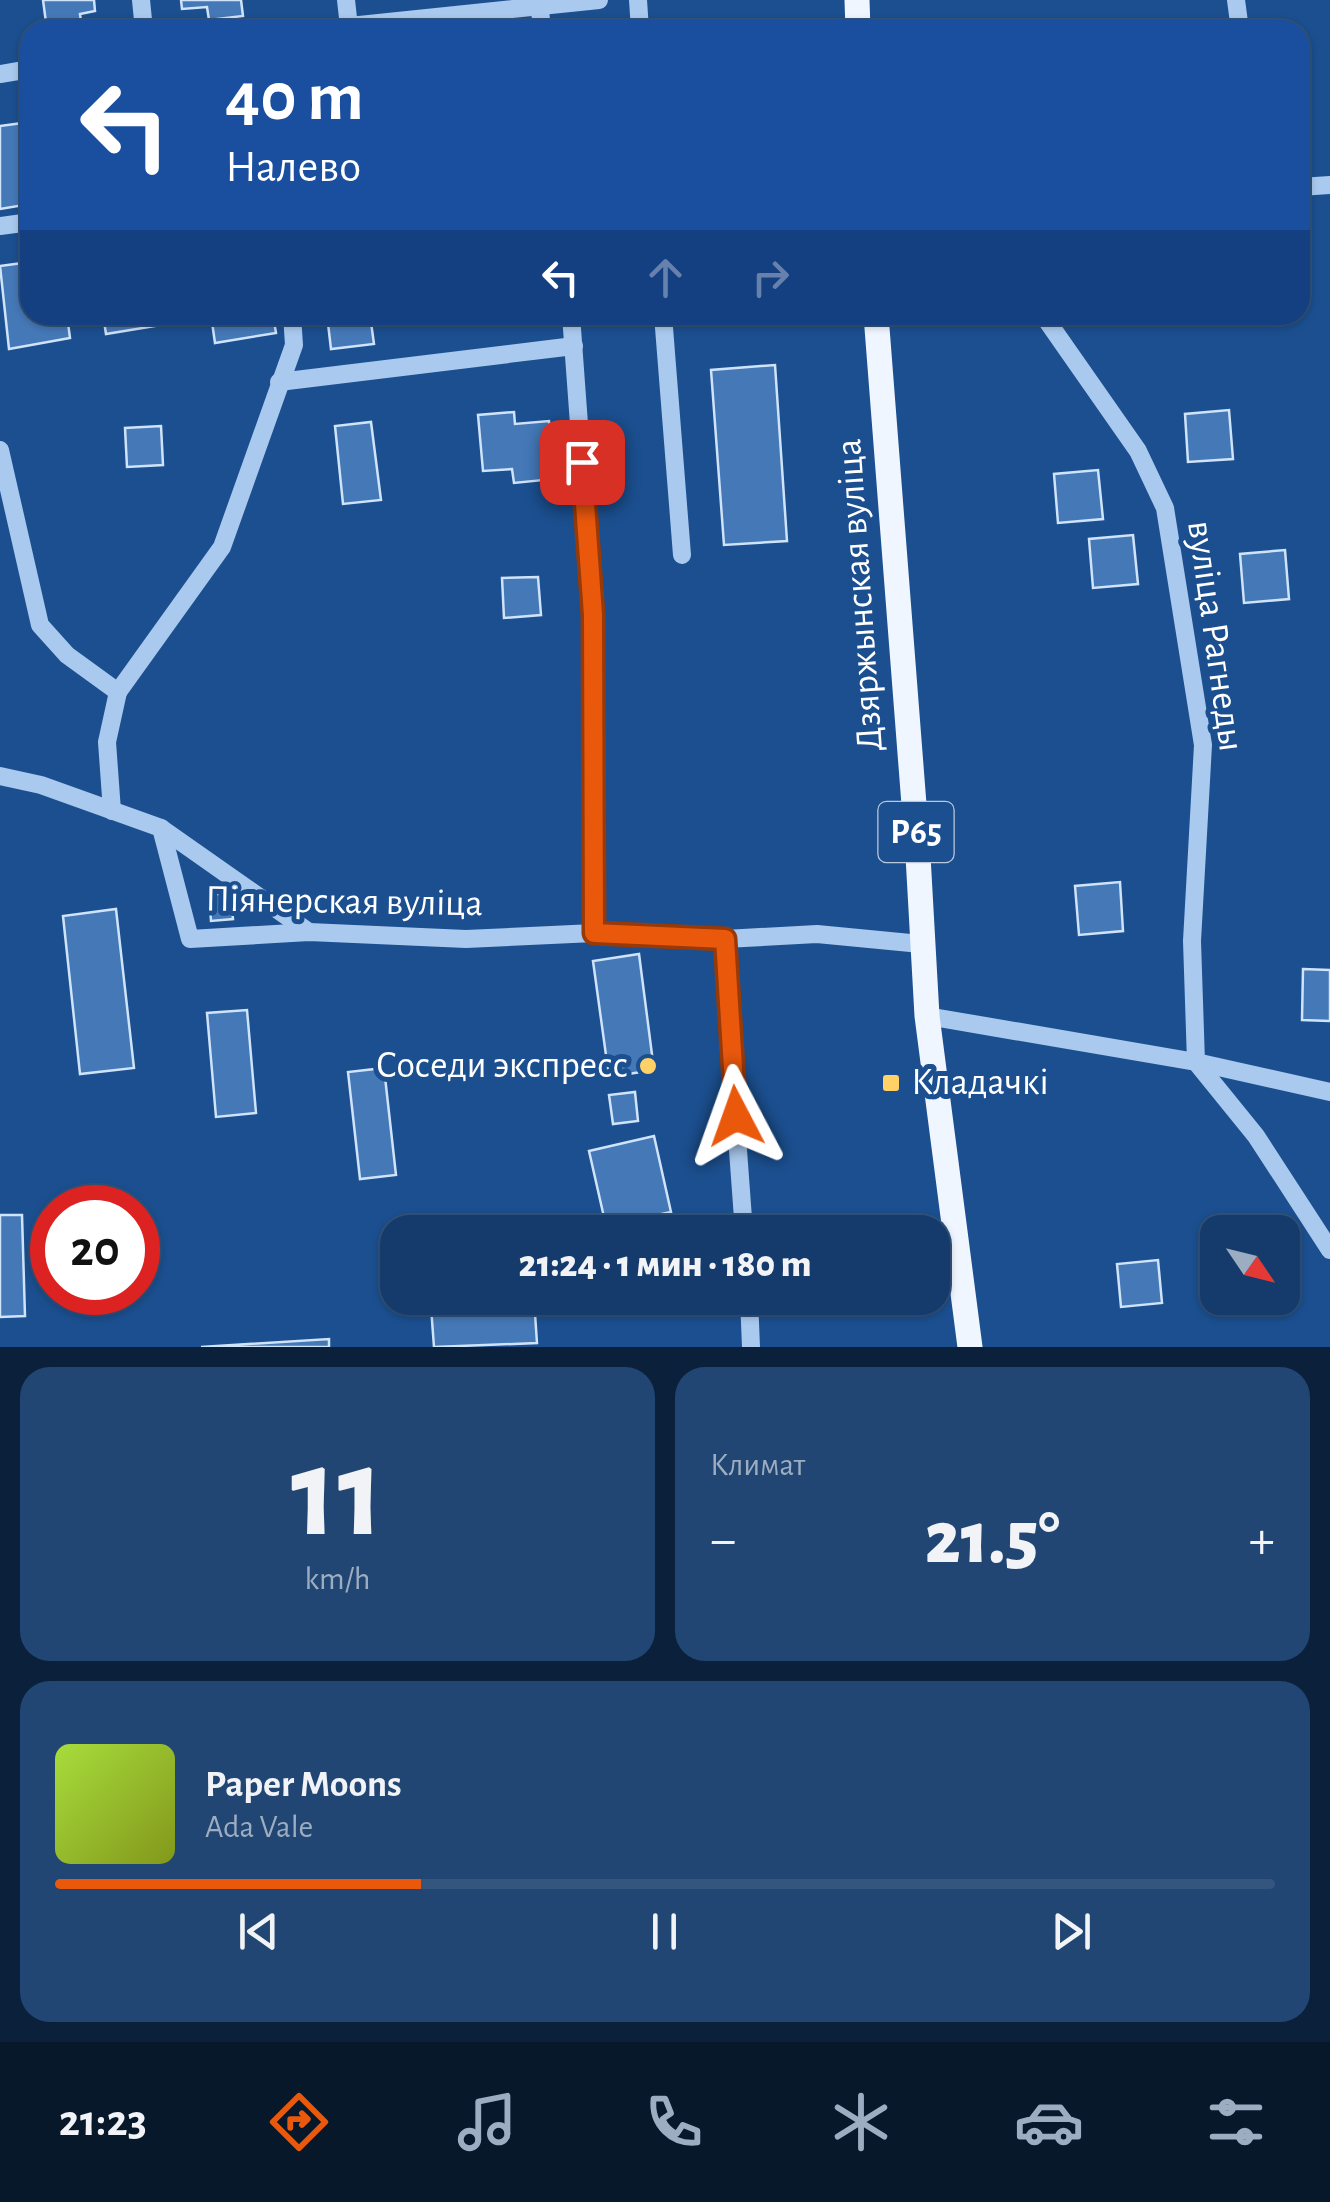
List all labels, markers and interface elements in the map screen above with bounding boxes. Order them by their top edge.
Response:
icon: left [60,60,190,190]
text: 40 m [225,63,364,133]
text: Налево [225,145,361,190]
icon: left [533,250,588,305]
icon: ahead [638,250,693,305]
icon: right [743,250,798,305]
pin [540,420,625,505]
icon: arrive [555,435,610,490]
street label: Дзяржынская вуліца [830,437,890,753]
street label: вуліца Рагнеды [1180,518,1250,754]
road number: Р65 [878,802,954,862]
street label: Піянерская вуліца [205,881,483,923]
place label: Соседи экспресс [376,1047,628,1085]
marker: Соседи экспресс [637,1055,659,1077]
position arrow [684,1064,788,1168]
place label: Кладачкі [911,1064,1049,1102]
marker: Кладачкі [880,1072,902,1094]
speed limit sign: 20 [30,1185,160,1315]
north arrow [1200,1215,1300,1315]
map controls [1200,1215,1300,1315]
text: 21:24 · 1 мин · 180 m [518,1246,812,1284]
text: 11 [291,1430,384,1560]
text: Климат [710,1449,805,1481]
text: 21.5° [925,1502,1060,1577]
text: − [710,1513,736,1568]
text: + [1249,1513,1275,1568]
text: km/h [304,1563,371,1595]
text: Paper Moons [205,1766,402,1804]
text: Ada Vale [205,1811,313,1843]
icon: previous [231,1904,286,1959]
icon: pause [637,1904,692,1959]
icon: next [1044,1904,1099,1959]
icon: directions [264,2087,334,2157]
icon: music [452,2087,522,2157]
icon: phone [639,2087,709,2157]
icon: climate [826,2087,896,2157]
icon: car [1014,2087,1084,2157]
icon: filters [1201,2087,1271,2157]
text: 21:23 [59,2099,147,2144]

